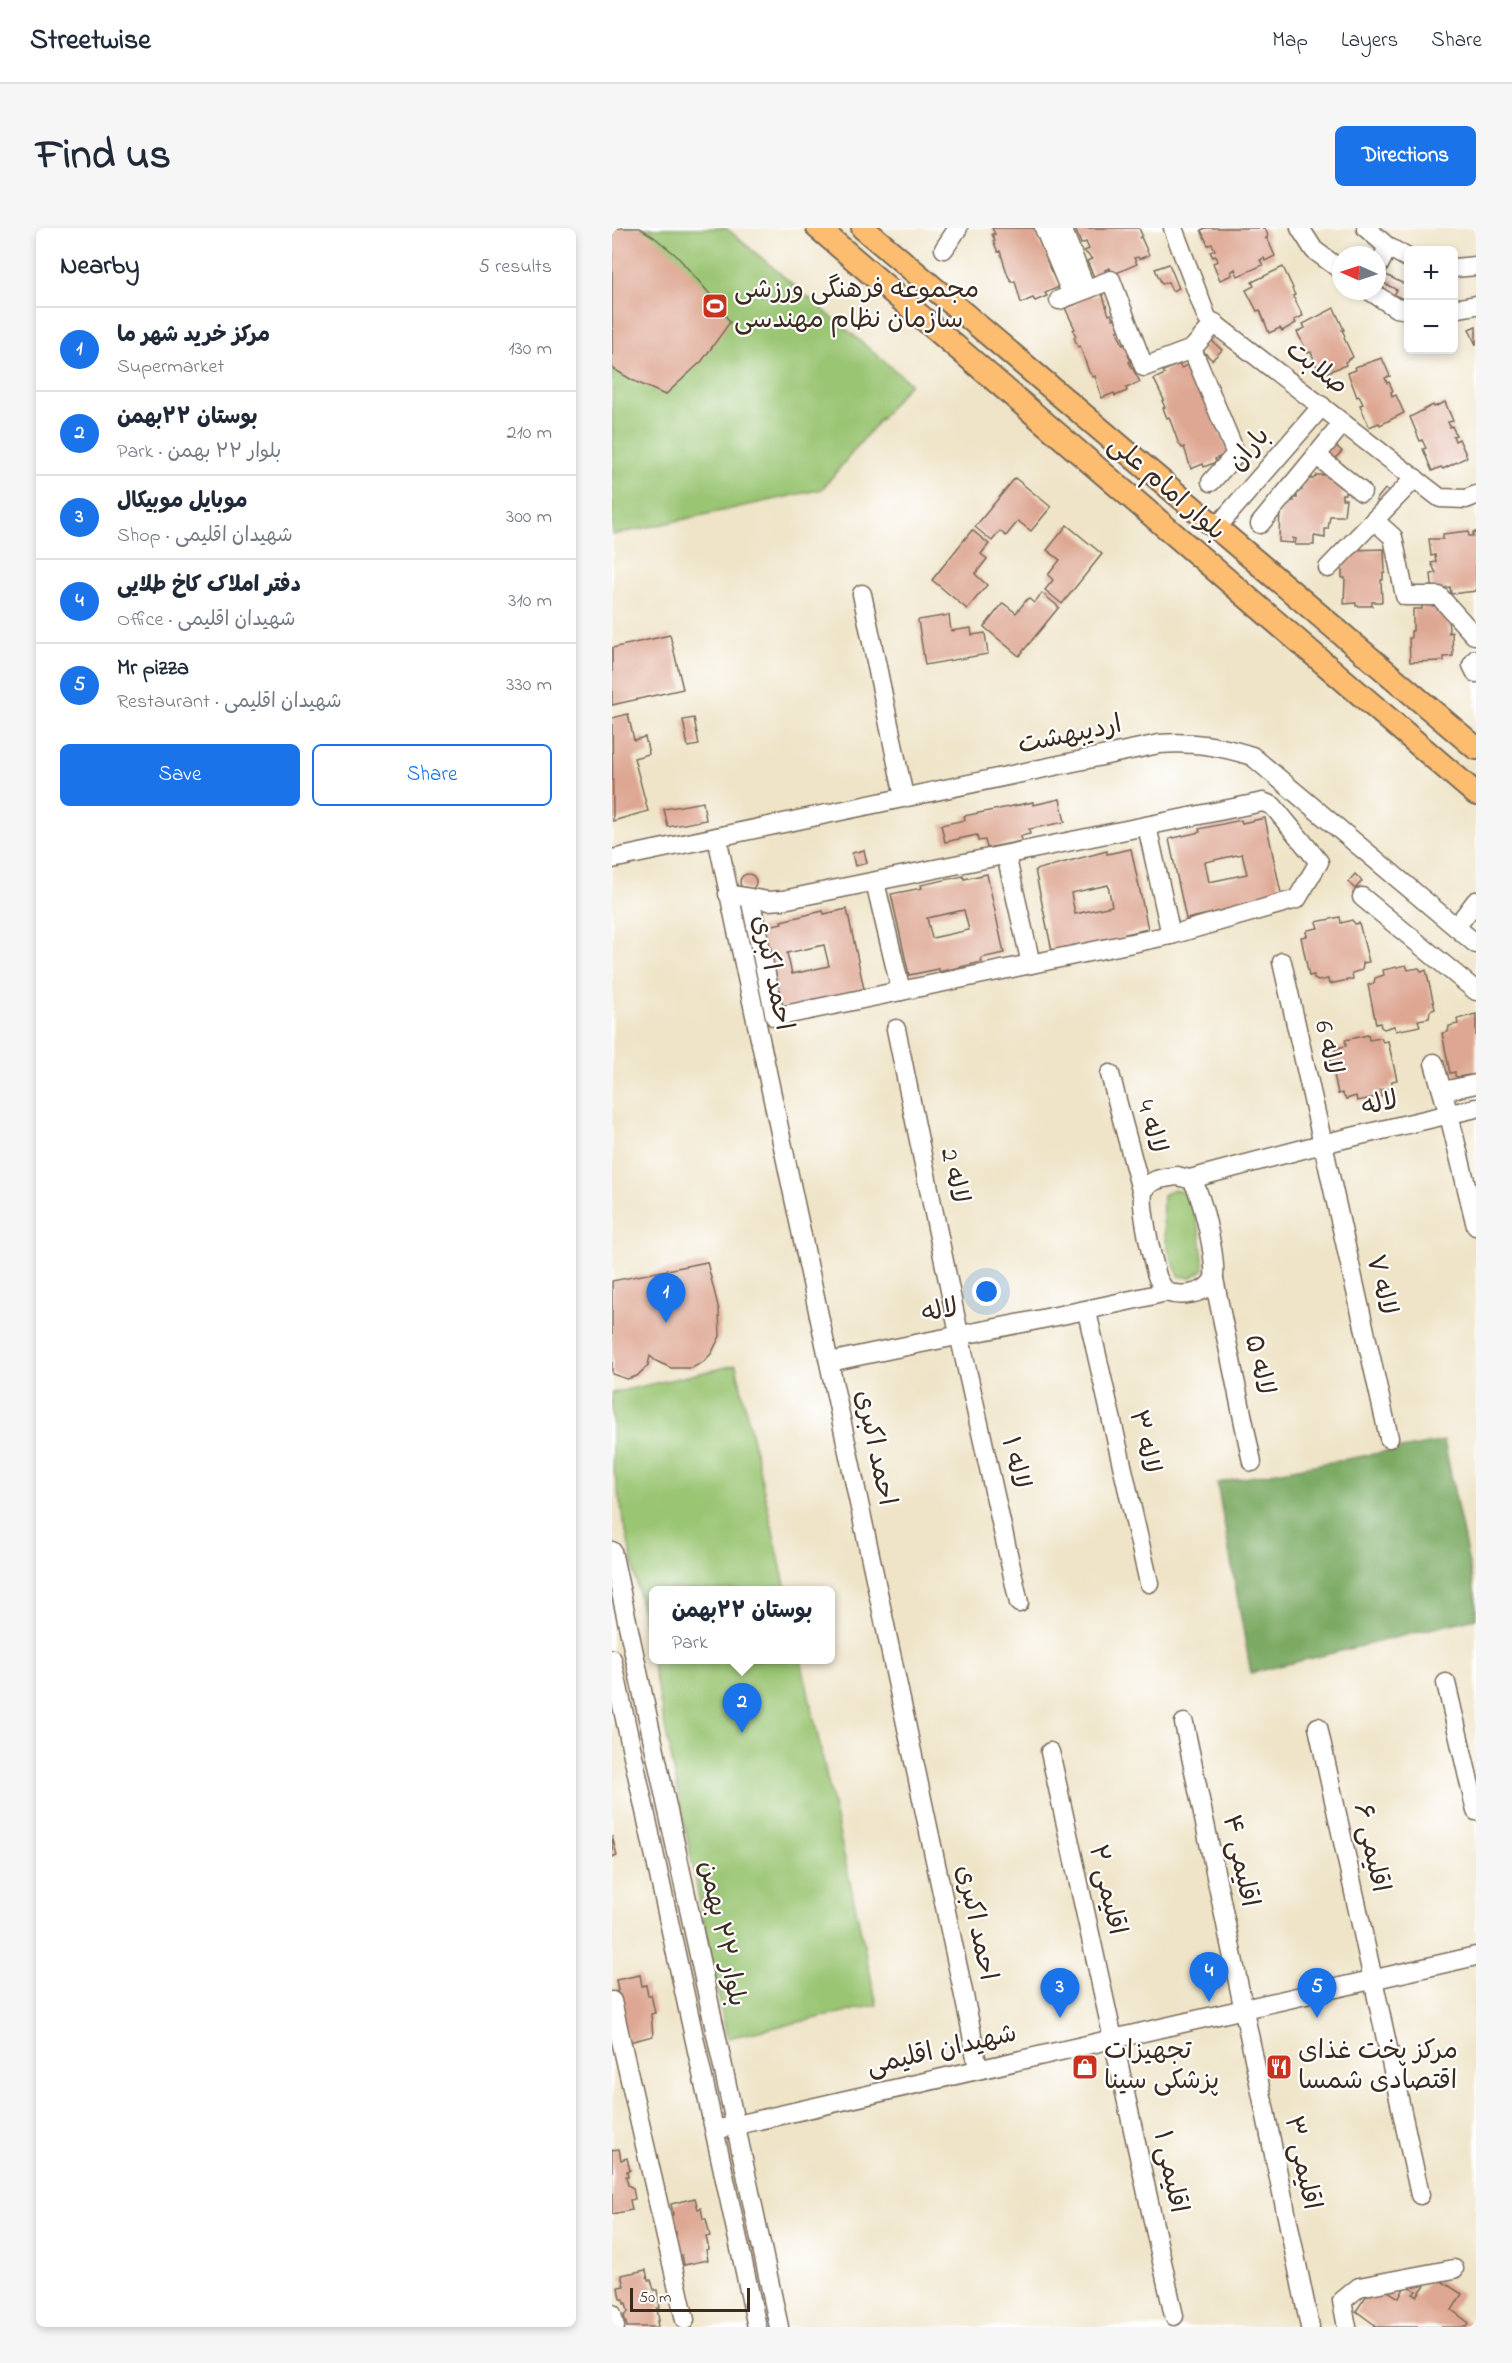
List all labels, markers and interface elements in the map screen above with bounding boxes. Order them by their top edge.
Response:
text: Streetwise [30,21,151,62]
text: Map [1272,26,1308,56]
text: Layers [1341,26,1398,56]
text: Share [1431,26,1482,56]
text: Find us [36,126,171,187]
button: Directions [1335,126,1476,186]
north arrow [1332,246,1386,300]
map controls [1404,246,1458,354]
button: + [1404,246,1458,300]
text: Nearby [60,248,139,286]
text: 5 results [479,253,552,282]
place label: مجموعه فرهنگی ورزشی سازمان نظام مهندسی [734,272,979,340]
sports icon: مجموعه فرهنگی ورزشی سازمان نظام مهندسی [700,291,730,321]
button: − [1404,300,1458,354]
text: مرکز خرید شهر ما [117,320,270,352]
street label: صلابت [1277,332,1355,406]
text: 1 [76,335,83,364]
text: 130 m [508,335,552,364]
text: Supermarket [117,353,224,382]
text: بوستان ۲۲بهمن [117,402,258,434]
text: 2 [75,419,84,448]
text: 210 m [507,419,552,448]
street label: باران [1220,420,1280,480]
street label: بلوار امام علی [1099,427,1233,551]
text: Park · بلوار ۲۲ بهمن [117,438,281,467]
text: موبایل موبیکال [117,486,248,518]
text: 3 [75,503,84,532]
text: 300 m [506,503,552,532]
text: Shop · شهیدان اقلیمی [117,522,293,551]
text: دفتر املاک کاخ طلایی [117,570,301,602]
text: 4 [75,587,84,616]
text: 310 m [508,587,552,616]
text: Office · شهیدان اقلیمی [117,606,295,635]
text: Mr pizza [117,653,189,685]
text: 5 [74,671,85,700]
text: 330 m [506,671,552,700]
text: Restaurant · شهیدان اقلیمی [117,688,342,717]
street label: اردیبهشت [1015,706,1125,766]
button: Save [60,744,300,806]
button: Share [312,744,552,806]
street label: احمد اکبری [740,912,802,1034]
street label: لاله 6 [1303,1017,1351,1079]
street label: لاله [1358,1082,1402,1128]
street label: لاله 4 [1125,1096,1175,1158]
street label: لاله 2 [929,1145,977,1207]
street label: لاله ۷ [1355,1251,1405,1319]
pin: 1 [646,1274,686,1323]
your location [972,1277,1001,1306]
street label: لاله [918,1290,962,1334]
street label: لاله ۵ [1233,1331,1283,1399]
street label: احمد اکبری [843,1387,905,1509]
street label: لاله ۳ [1117,1406,1169,1478]
street label: لاله ۱ [990,1433,1038,1493]
popup [649,1586,835,1664]
text: بوستان ۲۲بهمن [672,1596,812,1628]
text: Park [672,1629,708,1658]
pin: 2 [722,1684,762,1733]
street label: اقلیمی ۶ [1342,1800,1398,1896]
street label: اقلیمی ۴ [1211,1811,1267,1911]
street label: اقلیمی ۲ [1077,1841,1135,1939]
street label: بلوار ۲۲ بهمن [687,1858,755,2010]
street label: احمد اکبری [944,1862,1006,1984]
pin: 4 [1190,1952,1228,2002]
pin: 3 [1040,1968,1080,2018]
pin: 5 [1298,1968,1336,2018]
street label: شهیدان اقلیمی [863,2015,1021,2087]
place label: تجهیزات پزشکی سینا [1104,2033,1219,2101]
place label: مرکز پخت غذای اقتصادی شمسا [1298,2033,1458,2101]
shop icon: تجهیزات پزشکی سینا [1070,2052,1100,2082]
restaurant icon: مرکز پخت غذای اقتصادی شمسا [1264,2052,1294,2082]
street label: اقلیمی ۳ [1273,2112,1329,2214]
street label: اقلیمی ۱ [1142,2127,1196,2217]
scale bar [630,2285,750,2312]
text: 50 m [639,2286,671,2310]

